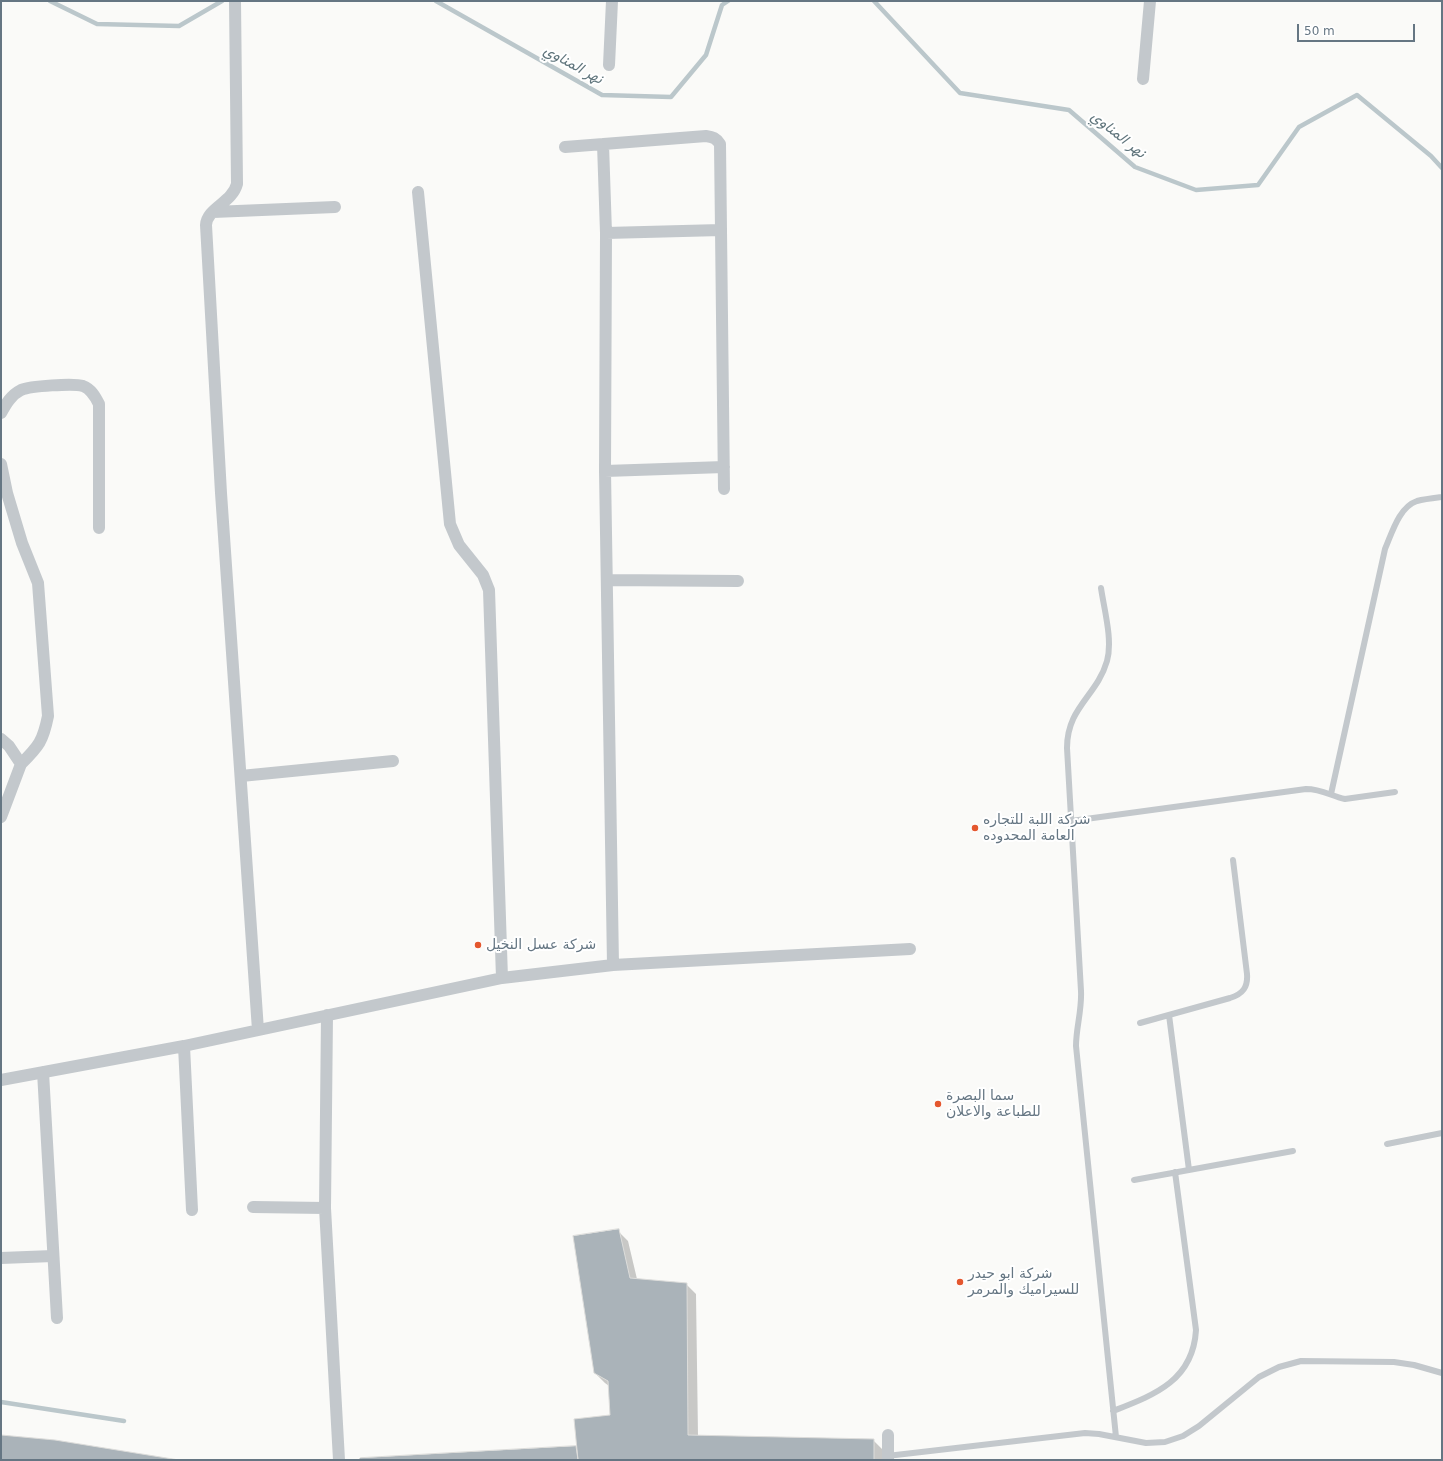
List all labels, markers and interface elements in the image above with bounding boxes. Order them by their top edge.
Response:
scale bar [1299,16,1417,42]
text: 50 m [1304,24,1335,38]
water label: نهر المناوي [540,41,606,89]
water label: نهر المناوي [1087,108,1149,162]
place label: شركة اللبة للتجاره العامة المحدوده [983,812,1091,844]
marker: شركة اللبة للتجاره العامة المحدوده [970,823,980,833]
place label: شركة عسل النخيل [486,937,596,953]
marker: شركة عسل النخيل [473,940,483,950]
place label: سما البصرة للطباعة والاعلان [946,1088,1041,1120]
marker: سما البصرة للطباعة والاعلان [933,1099,943,1109]
place label: شركة ابو حيدر للسيراميك والمرمر [968,1266,1079,1298]
marker: شركة ابو حيدر للسيراميك والمرمر [955,1277,965,1287]

